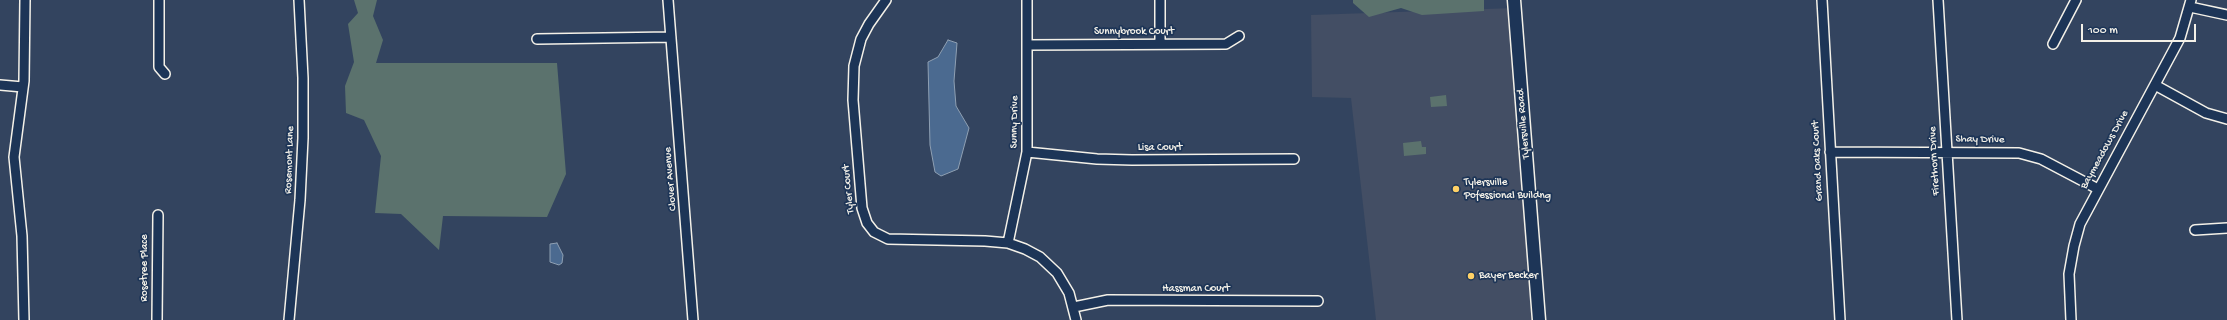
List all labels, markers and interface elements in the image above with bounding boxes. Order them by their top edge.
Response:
scale bar [2083,16,2198,42]
text: 100 m [2088,24,2118,38]
street label: Sunnybrook Court [1094,25,1174,39]
street label: Tylersville Road [1514,89,1534,159]
street label: Sunny Drive [1008,96,1022,148]
street label: Baymeadows Drive [2078,108,2132,192]
street label: Grand Oaks Court [1809,120,1827,202]
street label: Rosemont Lane [282,126,298,194]
street label: Firethorn Drive [1927,126,1943,196]
street label: Shay Drive [1955,133,2005,147]
street label: Lisa Court [1138,141,1182,155]
street label: Clover Avenue [662,146,680,212]
street label: Tyler Court [840,164,858,214]
place label: Tylersville Pofessional Buildng [1464,176,1551,202]
marker: Tylersville Pofessional Buildng [1451,184,1461,194]
street label: Rosetree Place [138,234,152,302]
place label: Bayer Becker [1479,269,1538,283]
marker: Bayer Becker [1466,271,1476,281]
street label: Hassman Court [1162,282,1230,296]

